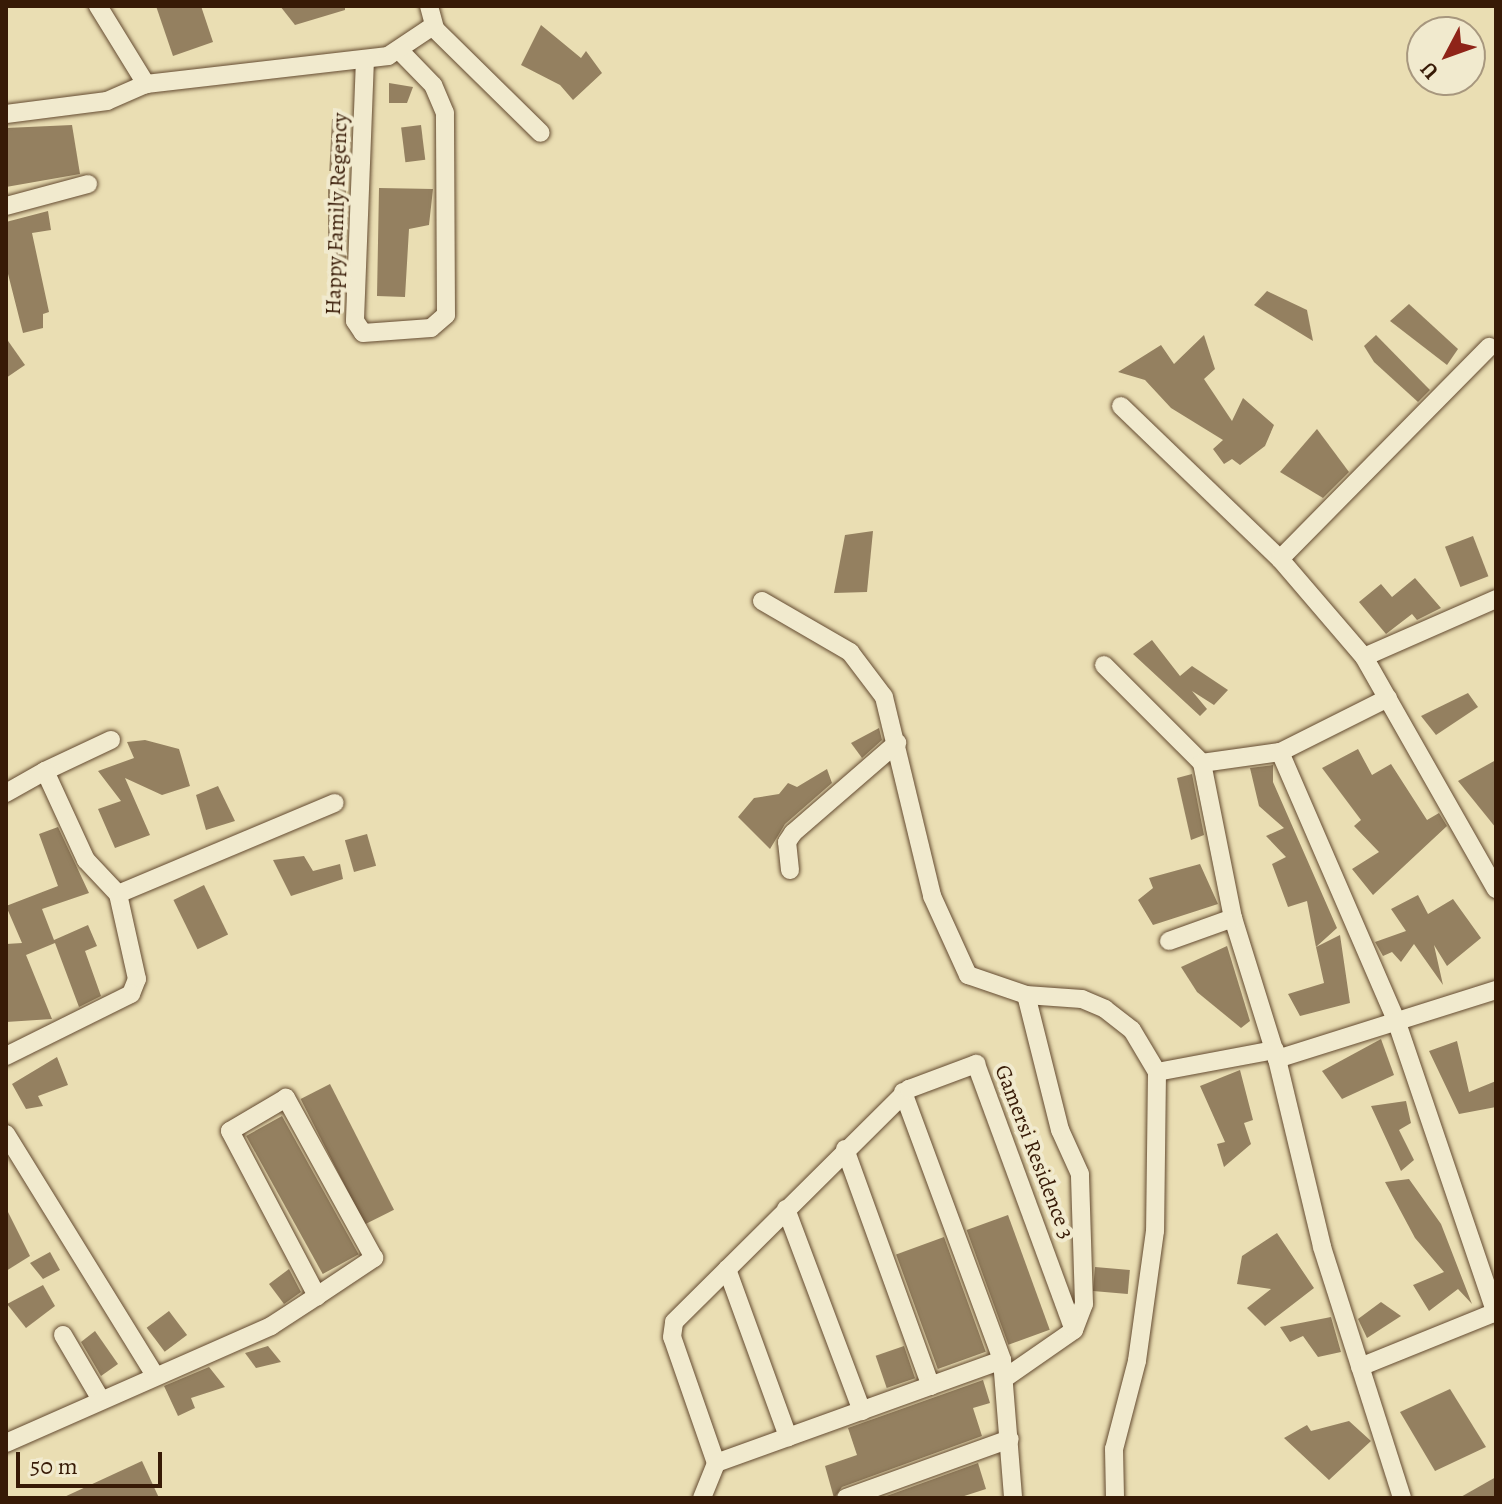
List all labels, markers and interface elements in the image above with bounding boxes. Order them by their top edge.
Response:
north arrow [1406,16,1486,96]
text: U [1413,55,1445,86]
street label: Happy Family Regency [320,112,354,316]
street label: Gamersi Residence 3 [989,1061,1079,1243]
scale bar [20,1436,166,1486]
text: 50 m [30,1450,78,1482]

